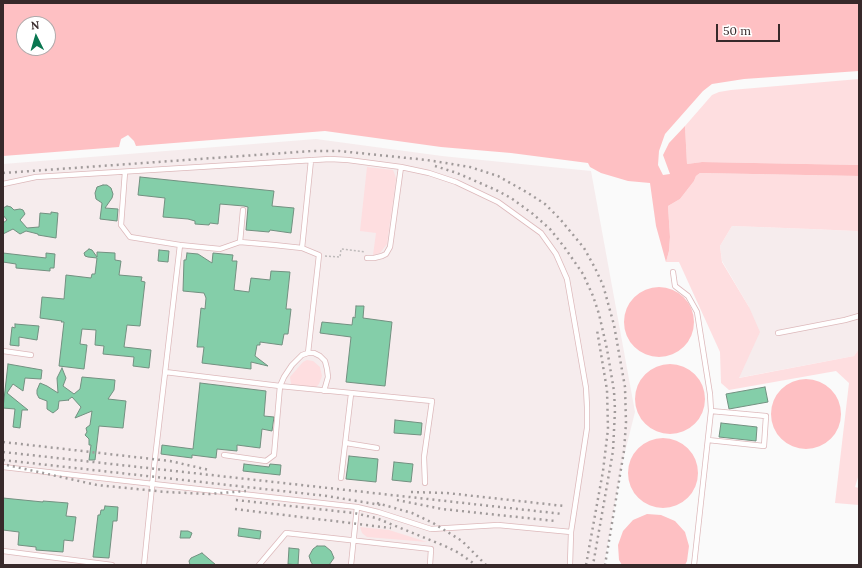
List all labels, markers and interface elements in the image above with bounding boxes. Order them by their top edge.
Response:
north arrow [16,16,56,56]
scale bar [718,16,782,42]
text: N [30,18,40,32]
text: 50 m [723,23,751,38]

